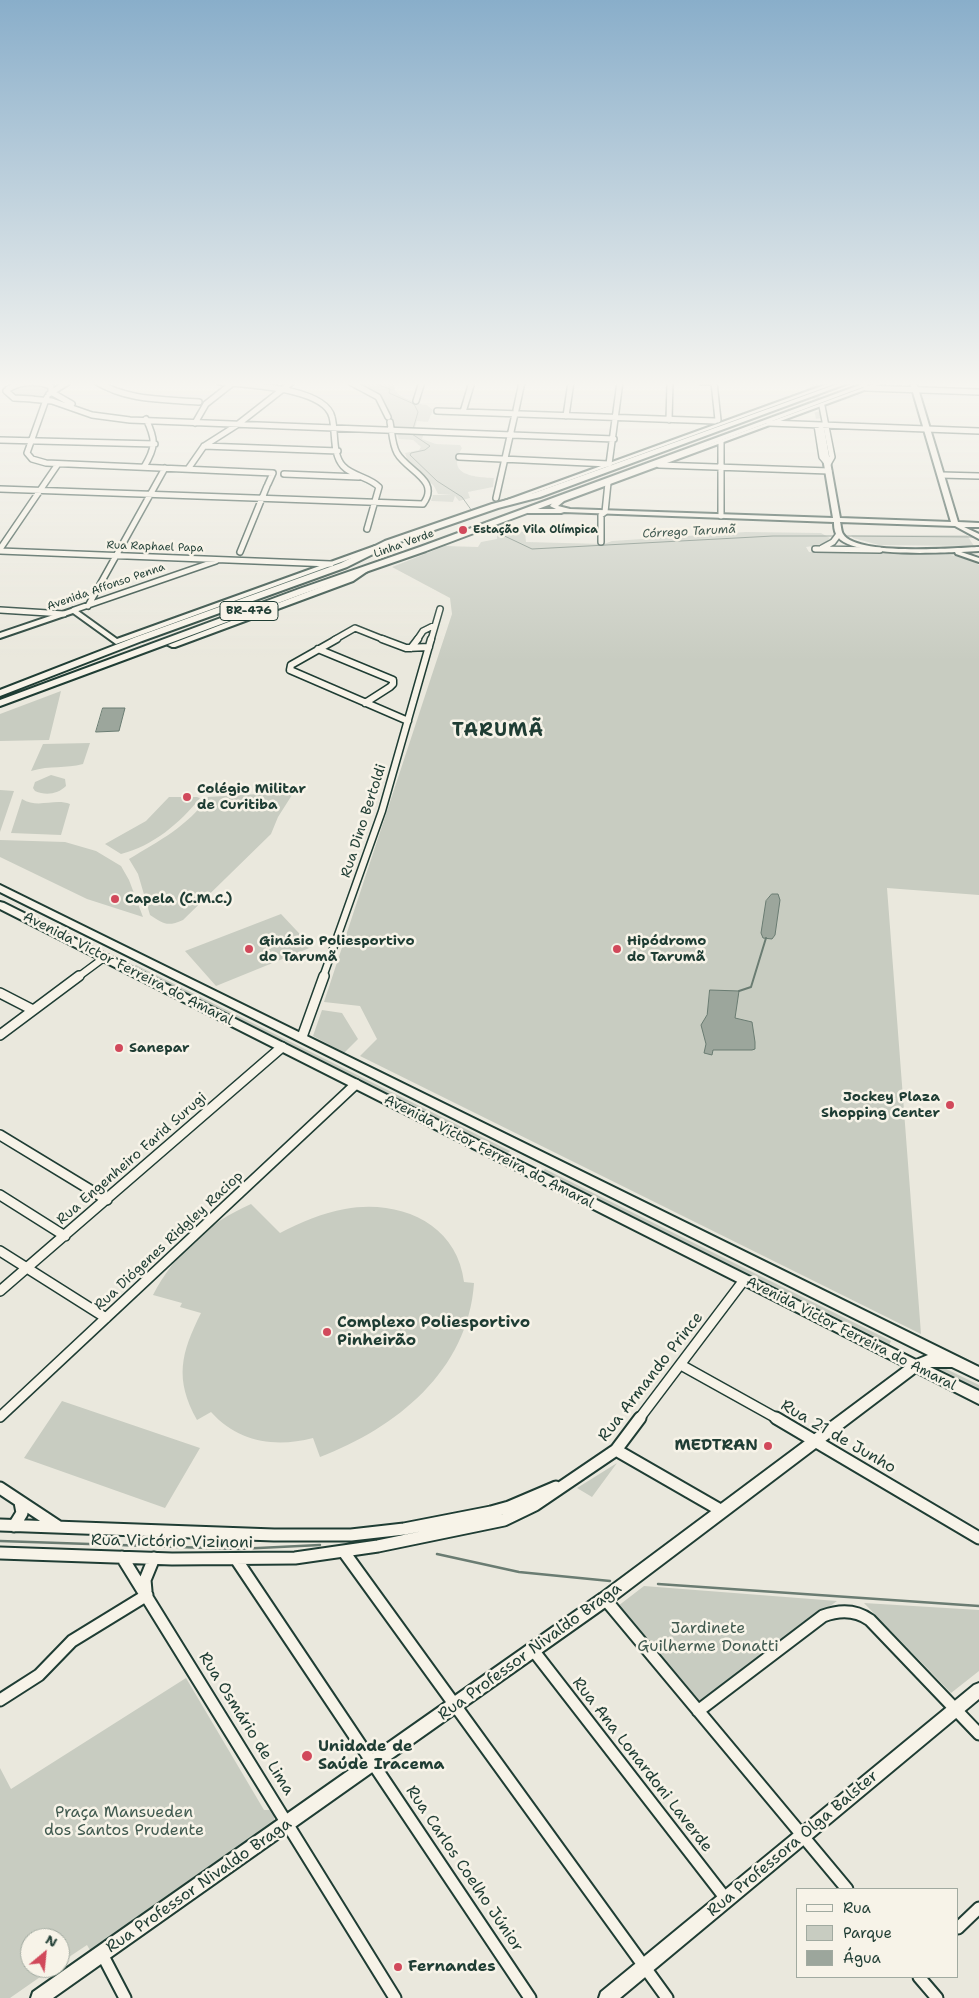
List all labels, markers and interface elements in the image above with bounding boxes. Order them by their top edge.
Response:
water label: Córrego Tarumã [642,522,736,542]
place label: Estação Vila Olímpica [473,523,598,537]
marker: Estação Vila Olímpica [457,524,469,536]
street label: Linha Verde [372,527,436,561]
street label: Rua Raphael Papa [106,539,204,555]
street label: Avenida Affonso Penna [45,561,167,613]
road number: BR-476 [220,602,278,620]
district label: TARUMÃ [451,720,545,742]
street label: Rua Dino Bertoldi [338,762,390,880]
place label: Colégio Militar de Curitiba [197,781,306,814]
marker: Colégio Militar de Curitiba [181,791,193,803]
place label: Capela (C.M.C.) [125,891,232,907]
marker: Capela (C.M.C.) [109,893,121,905]
street label: Avenida Victor Ferreira do Amaral [20,909,236,1029]
place label: Ginásio Poliesportivo do Tarumã [259,933,414,966]
place label: Hipódromo do Tarumã [627,933,706,966]
marker: Ginásio Poliesportivo do Tarumã [243,943,255,955]
marker: Hipódromo do Tarumã [611,943,623,955]
place label: Sanepar [129,1040,190,1056]
marker: Sanepar [113,1042,125,1054]
street label: Rua Engenheiro Farid Surugi [54,1089,210,1229]
place label: Jockey Plaza Shopping Center [821,1089,940,1122]
street label: Avenida Victor Ferreira do Amaral [381,1092,597,1212]
marker: Jockey Plaza Shopping Center [944,1099,956,1111]
street label: Rua Diógenes Ridgley Raciop [91,1168,247,1314]
street label: Avenida Victor Ferreira do Amaral [743,1274,959,1394]
street label: Rua Armando Prince [594,1308,708,1446]
place label: Complexo Poliesportivo Pinheirão [337,1313,530,1351]
marker: Complexo Poliesportivo Pinheirão [321,1326,333,1338]
street label: Rua 21 de Junho [777,1396,899,1478]
place label: MEDTRAN [674,1436,758,1456]
marker: MEDTRAN [762,1440,774,1452]
street label: Rua Victório Vizinoni [91,1531,253,1553]
street label: Rua Professor Nivaldo Braga [435,1579,625,1725]
park label: Jardinete Guilherme Donatti [637,1619,779,1657]
street label: Rua Osmário de Lima [194,1649,298,1799]
street label: Rua Ana Lonardoni Laverde [568,1674,716,1856]
place label: Unidade de Saúde Iracema [318,1737,445,1775]
marker: Unidade de Saúde Iracema [300,1749,314,1763]
street label: Rua Professora Olga Balster [704,1767,882,1921]
street label: Rua Carlos Coelho Júnior [401,1782,527,1956]
park label: Praça Mansueden dos Santos Prudente [44,1803,204,1841]
street label: Rua Professor Nivaldo Braga [103,1814,295,1958]
legend [796,1888,959,1978]
text: Parque [843,1923,892,1943]
north arrow [20,1928,70,1978]
text: N [42,1930,61,1951]
text: Água [843,1948,881,1968]
place label: Fernandes [408,1957,496,1977]
marker: Fernandes [392,1961,404,1973]

